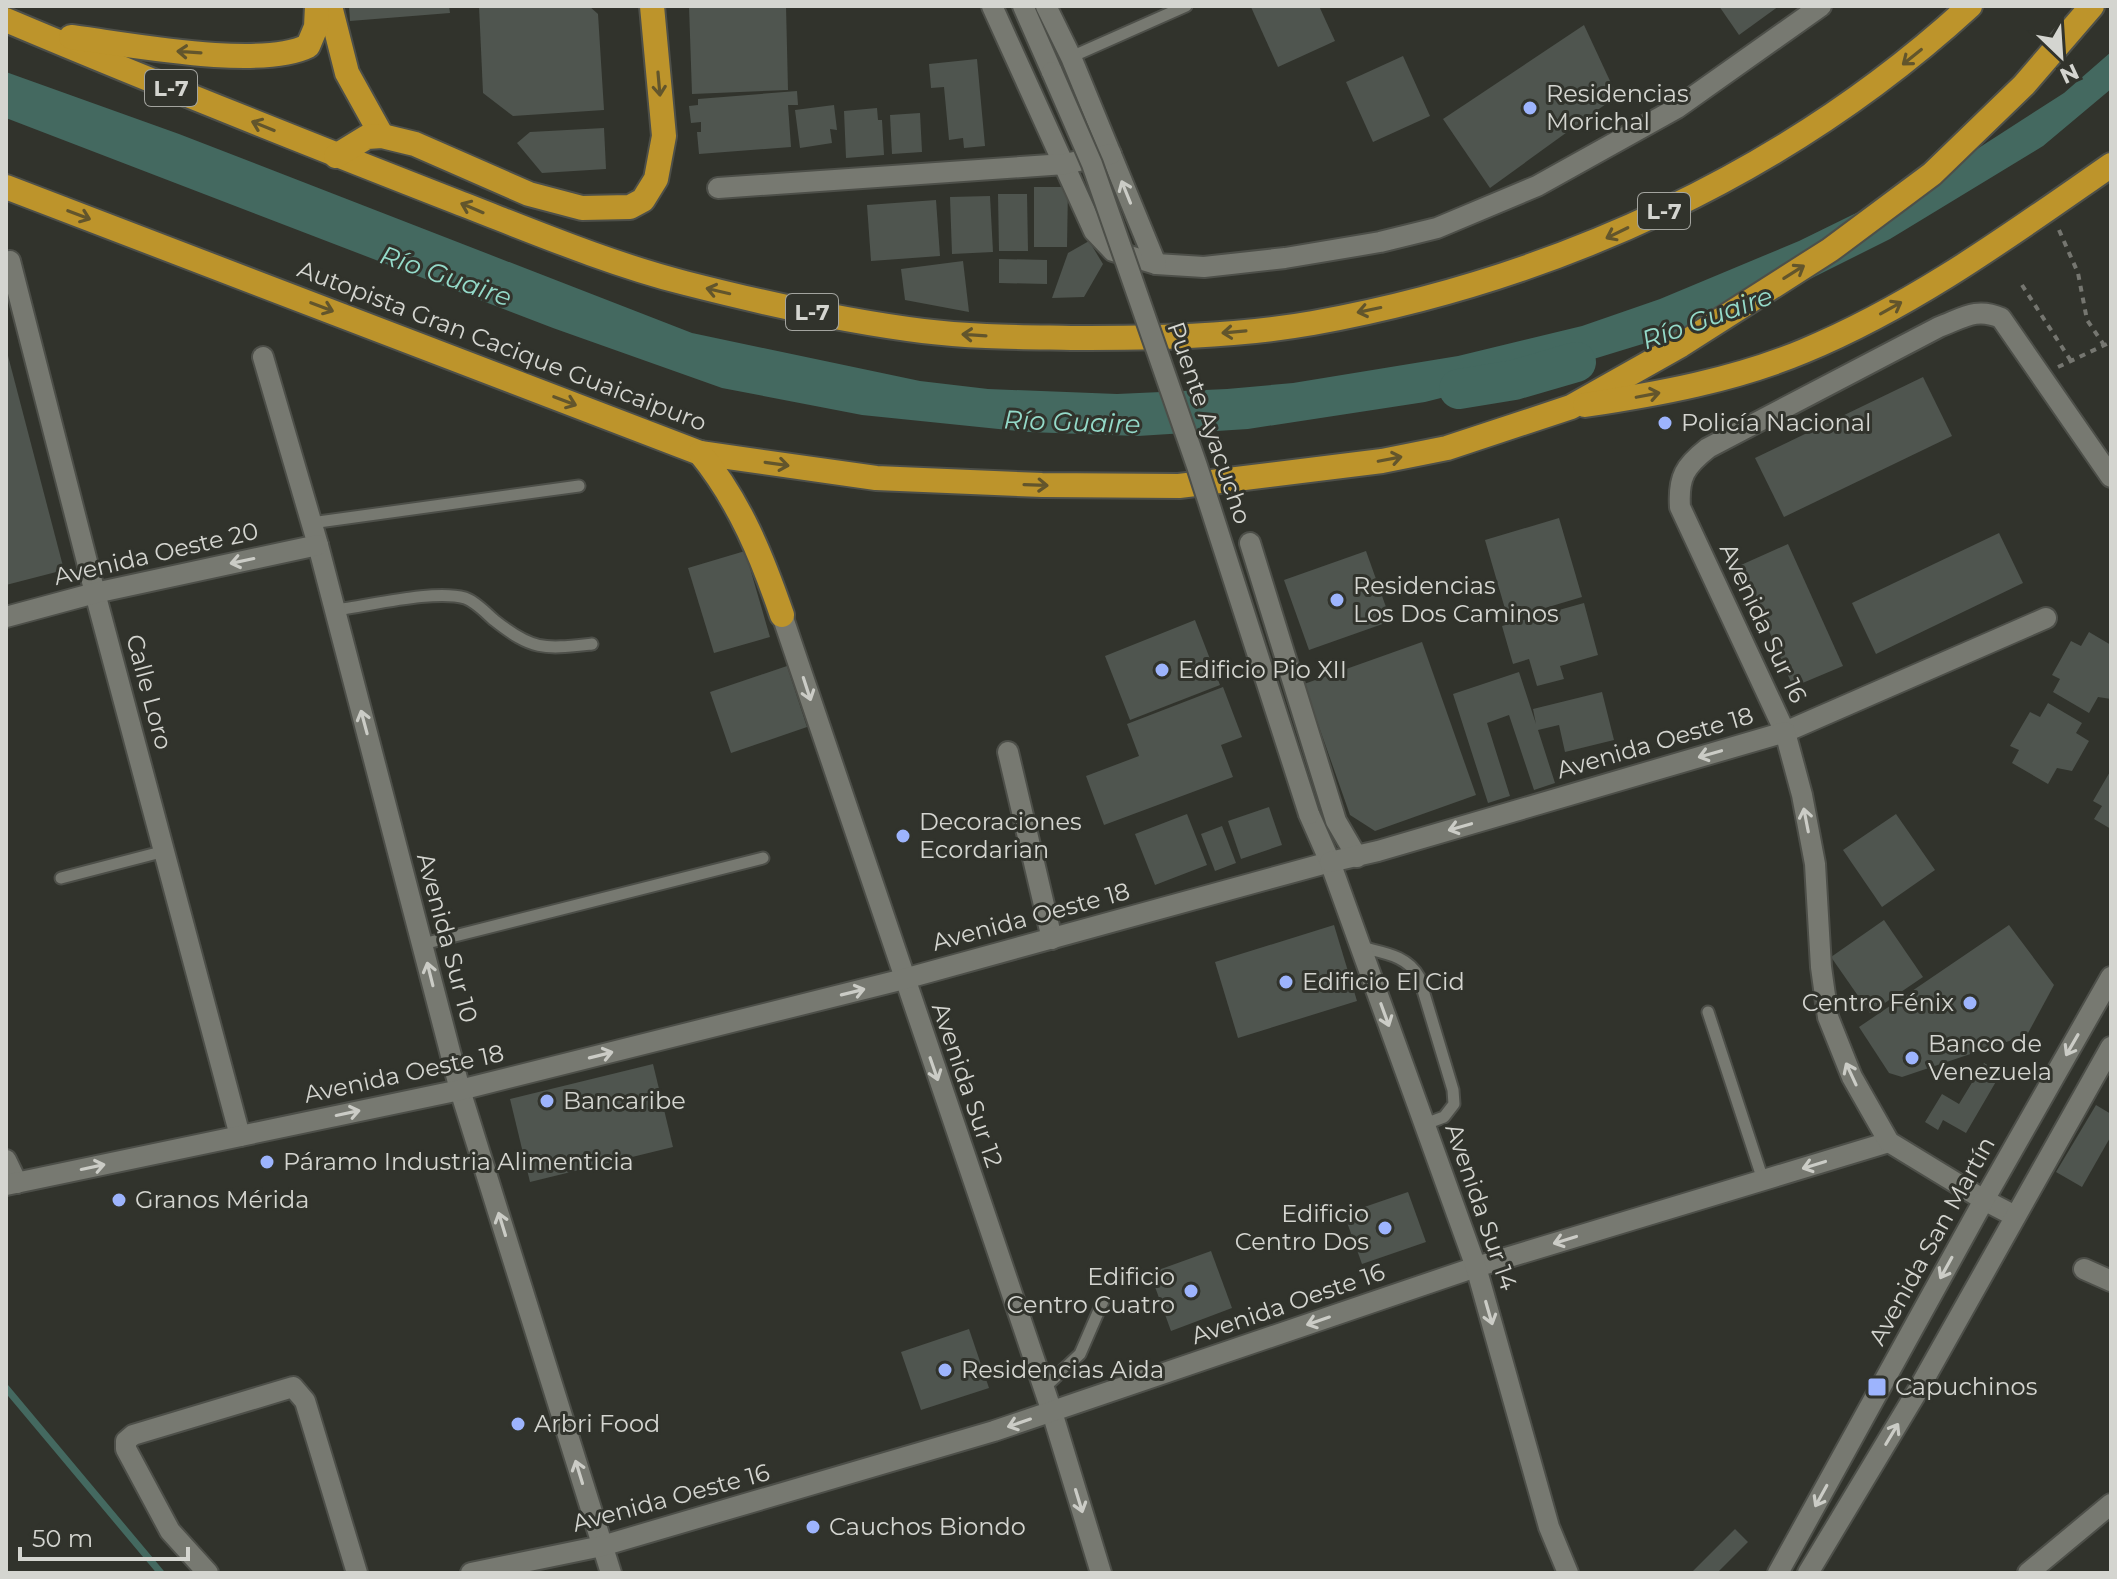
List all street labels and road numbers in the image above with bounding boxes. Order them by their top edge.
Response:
road number: L-7 [145,70,197,106]
road number: L-7 [1638,193,1690,229]
street label: Autopista Gran Cacique Guaicaipuro [294,254,711,437]
road number: L-7 [786,294,838,330]
street label: Puente Ayacucho [1161,318,1258,528]
street label: Avenida Oeste 20 [51,516,261,591]
street label: Avenida Sur 16 [1714,538,1813,707]
street label: Calle Loro [120,631,179,753]
street label: Avenida Oeste 18 [1553,701,1757,785]
street label: Avenida Sur 10 [411,850,484,1026]
street label: Avenida Oeste 18 [929,876,1133,957]
street label: Avenida Sur 12 [926,999,1009,1171]
street label: Avenida Oeste 18 [301,1038,506,1109]
street label: Avenida Sur 14 [1439,1120,1524,1294]
street label: Avenida San Martín [1862,1131,2001,1350]
street label: Avenida Oeste 16 [1187,1257,1388,1350]
street label: Avenida Oeste 16 [569,1457,773,1538]

